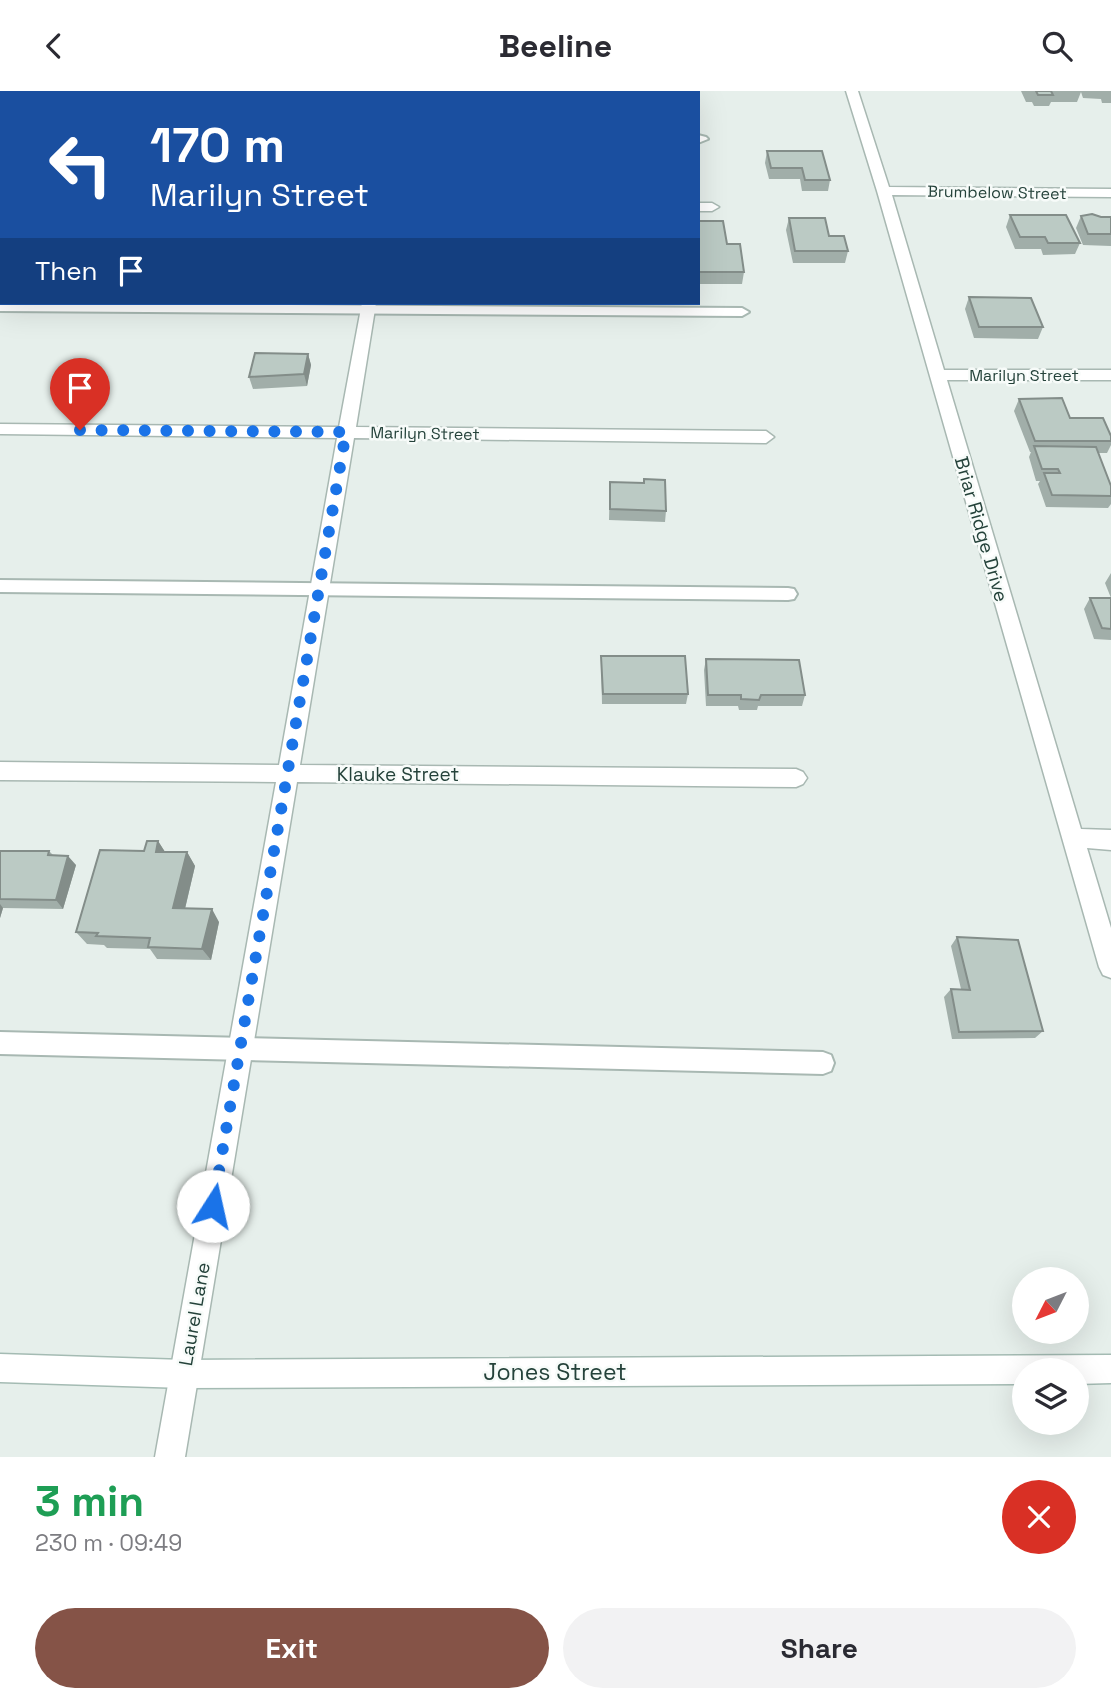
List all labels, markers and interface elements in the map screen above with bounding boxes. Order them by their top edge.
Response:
text: Beeline [499,26,612,66]
icon: back [35,27,73,65]
icon: search [1038,27,1076,65]
text: 170 m [150,114,285,176]
icon: left [35,119,126,210]
text: Marilyn Street [150,175,369,215]
street label: Brumbelow Street [927,181,1067,204]
icon: arrive [112,252,150,290]
text: Then [35,254,98,288]
pin [50,358,110,430]
street label: Marilyn Street [969,365,1079,386]
icon: arrive [61,369,99,407]
street label: Marilyn Street [370,422,480,445]
street label: Briar Ridge Drive [949,454,1014,605]
street label: Klauke Street [337,762,459,787]
position arrow [176,1169,250,1243]
street label: Laurel Lane [173,1260,216,1368]
north arrow [1012,1267,1088,1344]
map controls [1012,1267,1089,1435]
street label: Jones Street [483,1357,627,1387]
button: layers [1012,1358,1089,1435]
text: 3 min [35,1475,144,1528]
button: close [1002,1480,1076,1554]
text: 230 m · 09:49 [35,1528,182,1558]
button: Exit [35,1608,549,1688]
button: Share [563,1608,1076,1688]

